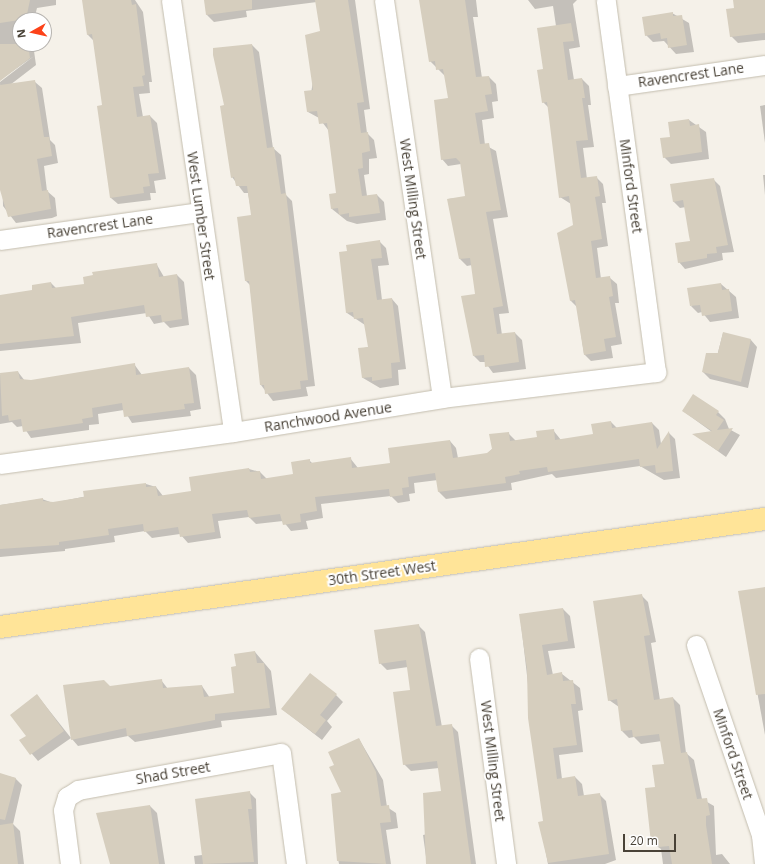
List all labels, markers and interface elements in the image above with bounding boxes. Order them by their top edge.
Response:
north arrow [12,12,52,52]
text: N [13,28,29,39]
street label: Ravencrest Lane [637,59,745,91]
street label: West Milling Street [396,138,430,260]
street label: Minford Street [616,138,646,234]
street label: West Lumber Street [184,151,218,281]
street label: Ravencrest Lane [46,210,154,242]
street label: Ranchwood Avenue [263,399,393,435]
street label: 30th Street West [327,557,437,589]
street label: West Milling Street [477,700,509,822]
street label: Minford Street [710,706,756,802]
street label: Shad Street [134,758,212,788]
scale bar [625,826,678,852]
text: 20 m [630,832,658,849]

